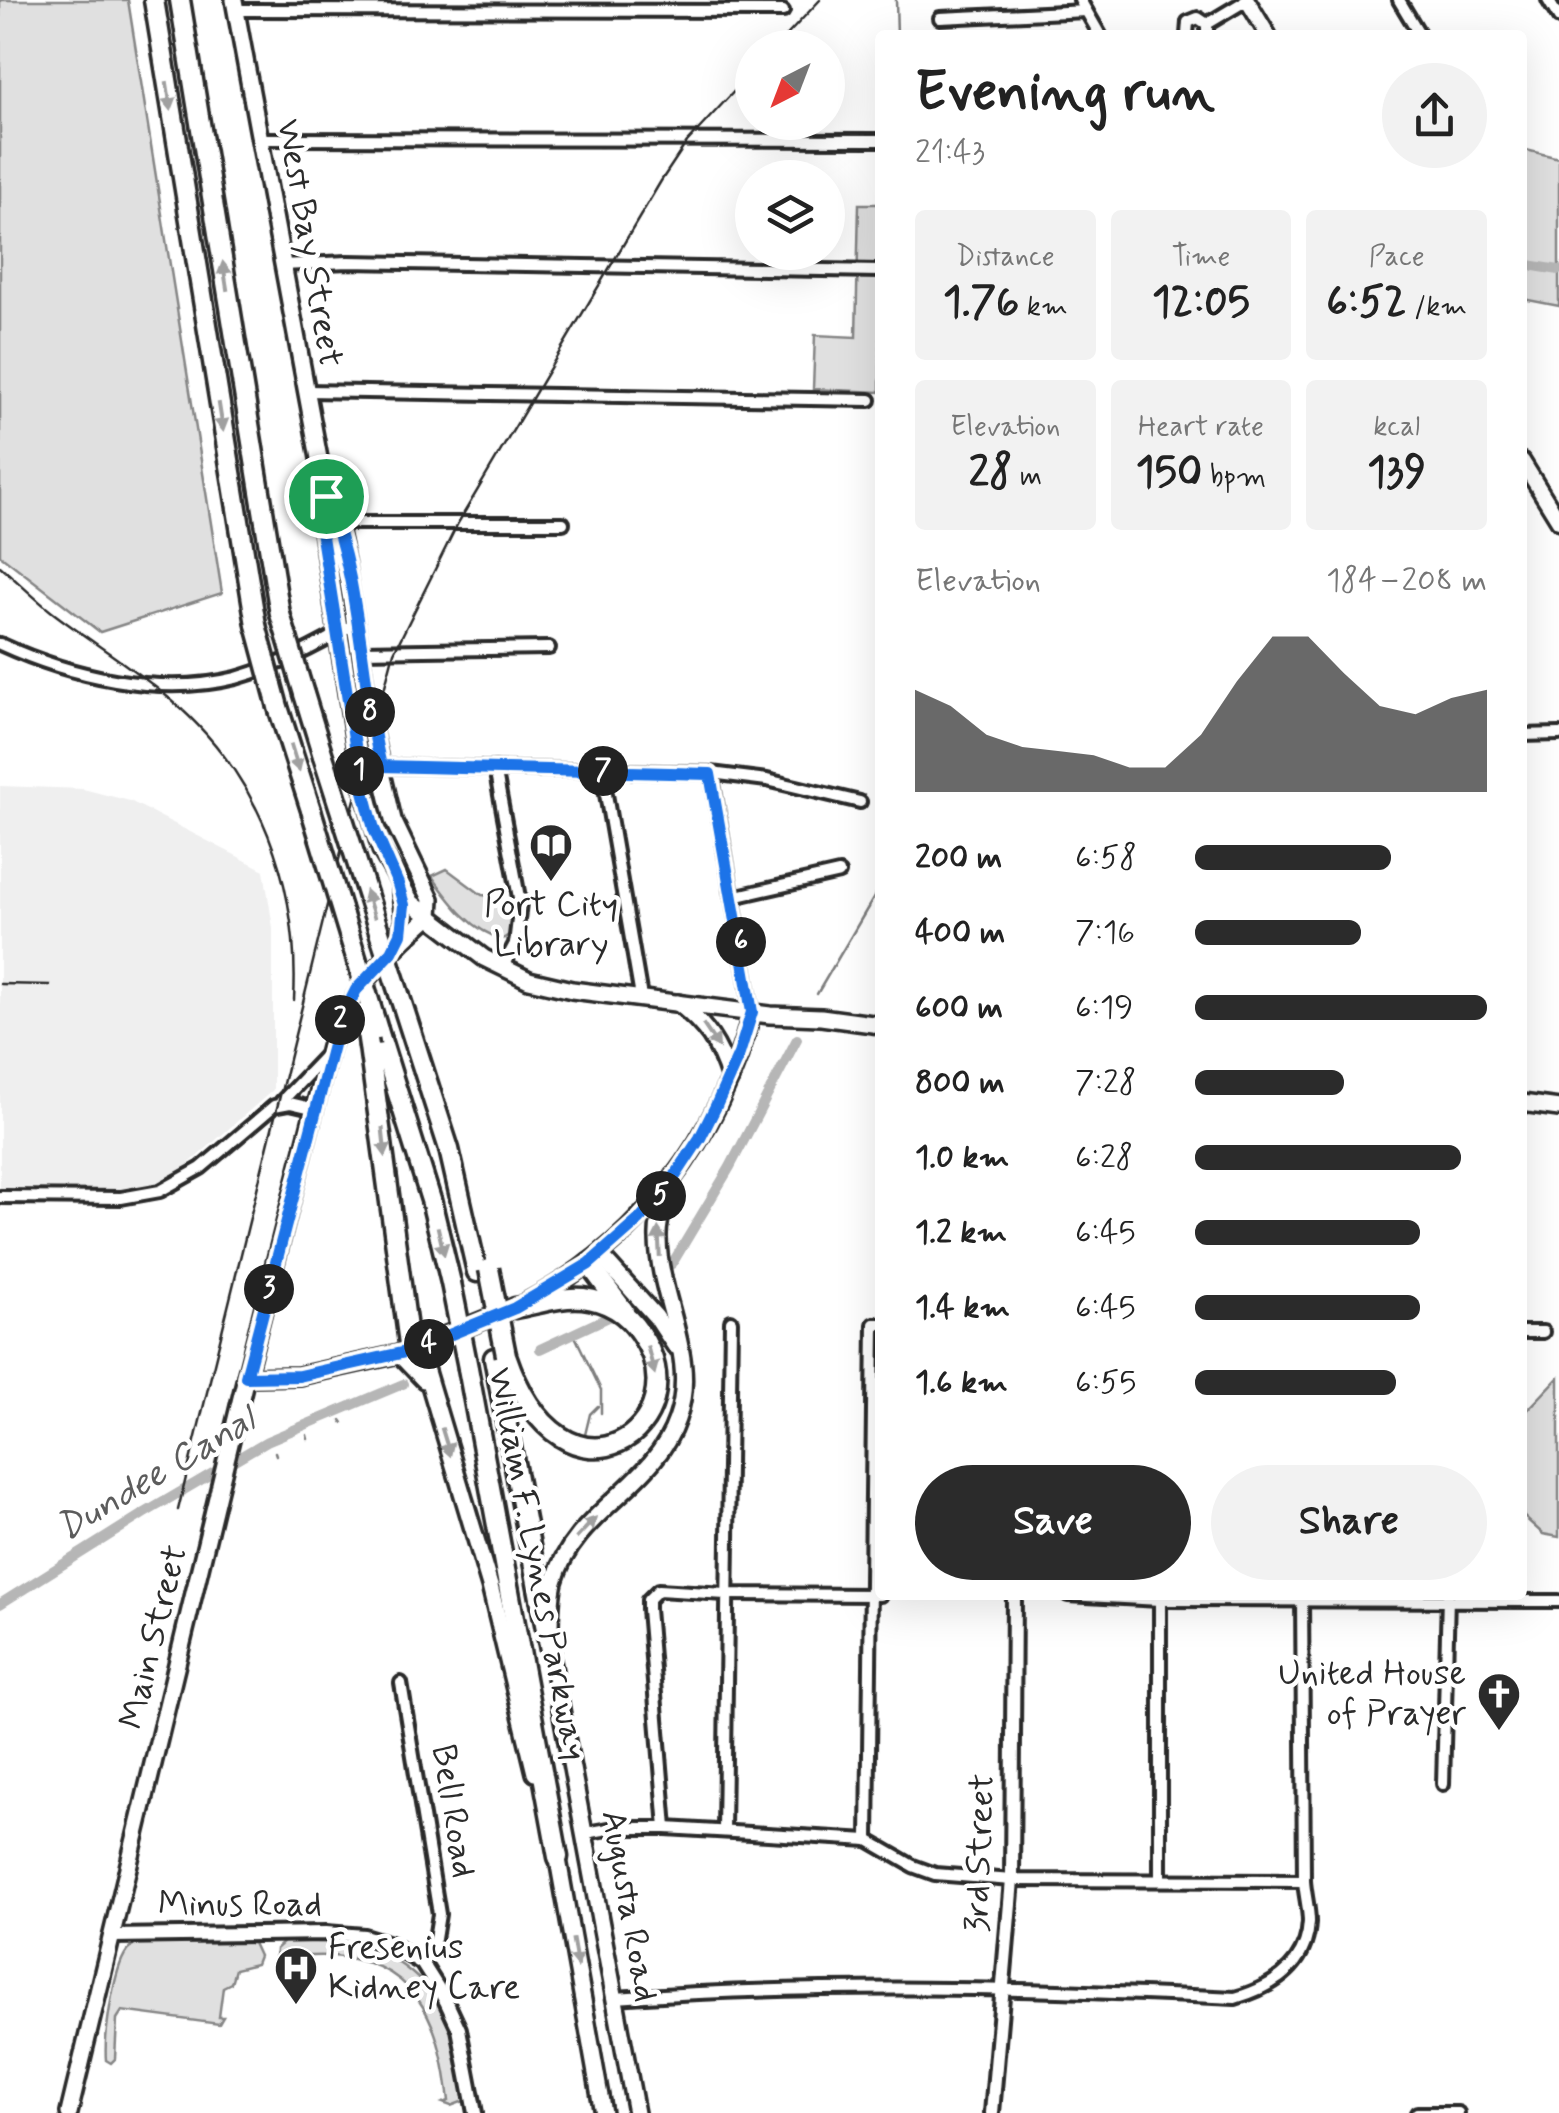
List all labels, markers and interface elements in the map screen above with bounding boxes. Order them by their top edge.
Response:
north arrow [735,30,845,140]
map controls [735,30,845,270]
text: Evening run [915,58,1215,130]
button: share [1382,63,1487,168]
one-way arrow [162,81,178,113]
street label: West Bay Street [265,116,353,370]
text: 21:43 [915,132,985,174]
button: layers [735,160,845,270]
text: Distance [956,239,1055,276]
text: Time [1172,239,1230,276]
text: Pace [1369,239,1425,276]
one-way arrow [217,259,232,291]
text: 1.76 [943,276,1019,331]
text: 12:05 [1152,276,1250,331]
text: 6:52 [1326,276,1406,331]
text: km [1019,289,1068,326]
text: /km [1406,289,1467,326]
one-way arrow [213,402,229,433]
text: Elevation [950,409,1060,446]
text: Heart rate [1138,409,1264,446]
text: kcal [1373,409,1420,446]
text: 28 [969,446,1012,501]
text: 150 [1136,446,1202,501]
text: 139 [1367,446,1426,501]
pin [284,454,369,539]
text: m [1012,459,1042,496]
text: bpm [1202,459,1266,496]
icon: arrive [299,469,354,524]
text: Elevation [915,560,1041,602]
text: 184–208 m [1326,560,1487,602]
pin: 8 [345,687,395,737]
text: 8 [362,693,378,730]
one-way arrow [288,744,303,774]
pin: 1 [334,746,384,796]
pin: 7 [578,746,628,796]
text: 1 [353,752,365,789]
text: 7 [595,752,612,789]
library icon: Port City Library [528,822,574,883]
text: 200 m [915,837,1002,879]
text: 6:58 [1075,837,1137,879]
place label: Port City Library [484,882,618,968]
one-way arrow [362,889,377,919]
text: 400 m [915,912,1005,954]
text: 7:16 [1075,912,1135,954]
pin: 6 [716,917,766,967]
text: 6 [734,923,748,960]
text: 600 m [915,987,1003,1029]
text: 6:19 [1075,987,1133,1029]
pin: 2 [315,995,365,1045]
text: 2 [333,1001,347,1038]
one-way arrow [700,1022,720,1049]
text: 800 m [915,1062,1005,1104]
text: 7:28 [1075,1062,1136,1104]
one-way arrow [376,1127,392,1159]
text: 1.0 km [915,1137,1009,1179]
text: 6:28 [1075,1137,1133,1179]
pin: 5 [636,1171,686,1221]
text: 5 [653,1177,669,1214]
text: 1.2 km [915,1212,1007,1254]
text: 6:45 [1075,1212,1136,1254]
one-way arrow [651,1225,667,1257]
one-way arrow [434,1226,449,1257]
pin: 3 [244,1264,294,1314]
text: 3 [263,1270,275,1307]
text: 1.4 km [915,1287,1010,1329]
text: 6:45 [1075,1287,1136,1329]
pin: 4 [404,1319,454,1369]
text: 4 [421,1325,437,1362]
one-way arrow [644,1345,659,1376]
text: 1.6 km [915,1362,1008,1404]
text: 6:55 [1075,1362,1136,1404]
street label: William F. Lynes Parkway [476,1364,598,1764]
water label: Dundee Canal [48,1394,269,1554]
one-way arrow [439,1427,454,1457]
button: Save [915,1465,1191,1580]
button: Share [1211,1465,1487,1580]
one-way arrow [574,1516,597,1540]
street label: Main Street [109,1540,199,1734]
place label: United House of Prayer [1278,1651,1467,1737]
church icon: United House of Prayer [1476,1671,1522,1732]
street label: Bell Road [420,1741,486,1881]
street label: 3rd Street [954,1773,1006,1933]
street label: Augusta Road [590,1807,668,2005]
street label: Minus Road [158,1882,322,1928]
place label: Fresenius Kidney Care [328,1925,520,2011]
one-way arrow [568,1938,584,1969]
hospital icon: Fresenius Kidney Care [273,1945,319,2006]

